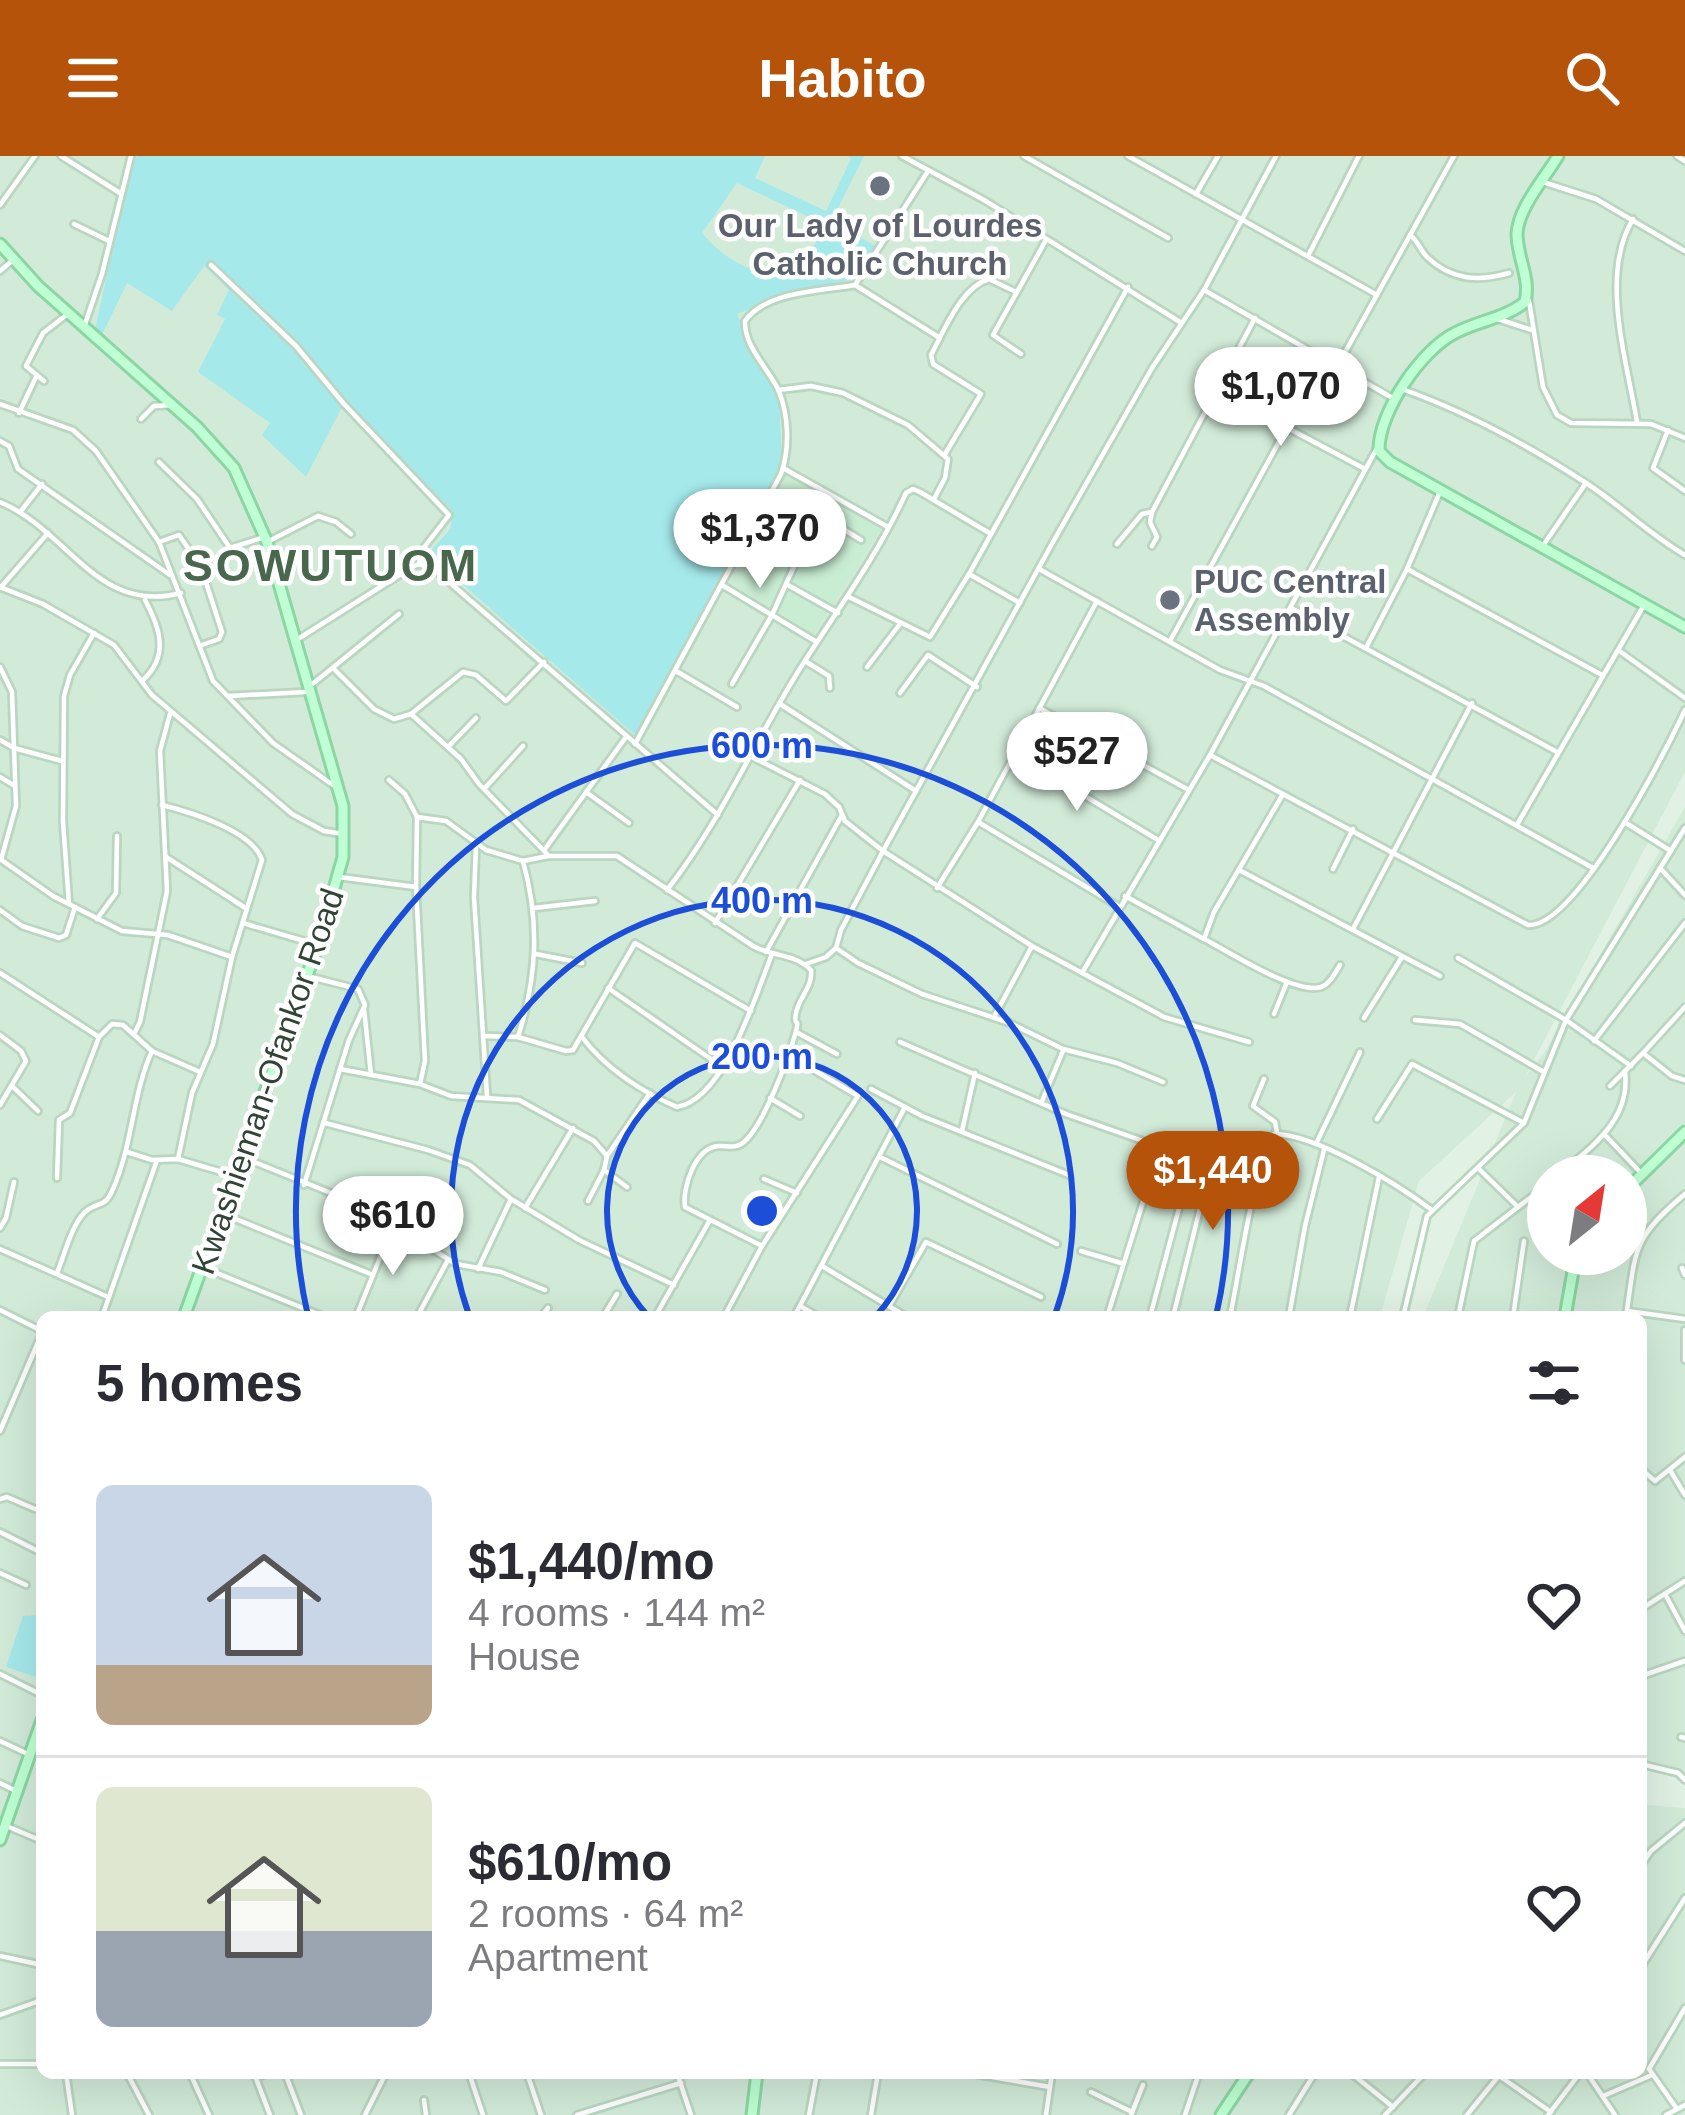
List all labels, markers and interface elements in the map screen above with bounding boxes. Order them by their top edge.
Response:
icon: menu [60,45,126,111]
icon: search [1559,45,1625,111]
text: Habito [759,48,927,108]
marker: Our Lady of Lourdes Catholic Church [867,173,893,199]
place label: Our Lady of Lourdes Catholic Church [718,207,1042,282]
pin: $1,070 [1183,347,1379,449]
text: $1,070 [1221,364,1341,407]
pin: $1,370 [662,489,858,591]
text: $1,370 [700,506,820,549]
district label: SOWUTUOM [183,540,479,591]
place label: PUC Central Assembly [1194,563,1387,638]
marker: PUC Central Assembly [1157,587,1183,613]
pin: $527 [1006,712,1148,814]
text: 600 m [711,725,813,766]
text: $527 [1034,729,1120,772]
text: 400 m [711,880,813,921]
street label: Kwashieman-Ofankor Road [184,883,351,1279]
text: 200 m [711,1036,813,1077]
pin: $1,440 [1115,1131,1311,1233]
text: $1,440 [1153,1148,1273,1191]
north arrow [1527,1155,1647,1275]
map controls [1527,1155,1647,1275]
pin: $610 [322,1176,464,1278]
centre of rings [741,1190,783,1232]
text: $610 [350,1193,436,1236]
icon: filters [1521,1350,1587,1416]
text: 5 homes [96,1355,303,1412]
icon: home [192,1533,336,1677]
text: $1,440/mo [468,1533,715,1590]
icon: heart [1521,1572,1587,1638]
text: 4 rooms · 144 m² [468,1591,765,1634]
text: House [468,1635,581,1678]
text: $610/mo [468,1834,672,1891]
icon: home [192,1835,336,1979]
icon: heart [1521,1874,1587,1940]
text: 2 rooms · 64 m² [468,1892,743,1935]
text: Apartment [468,1936,648,1979]

